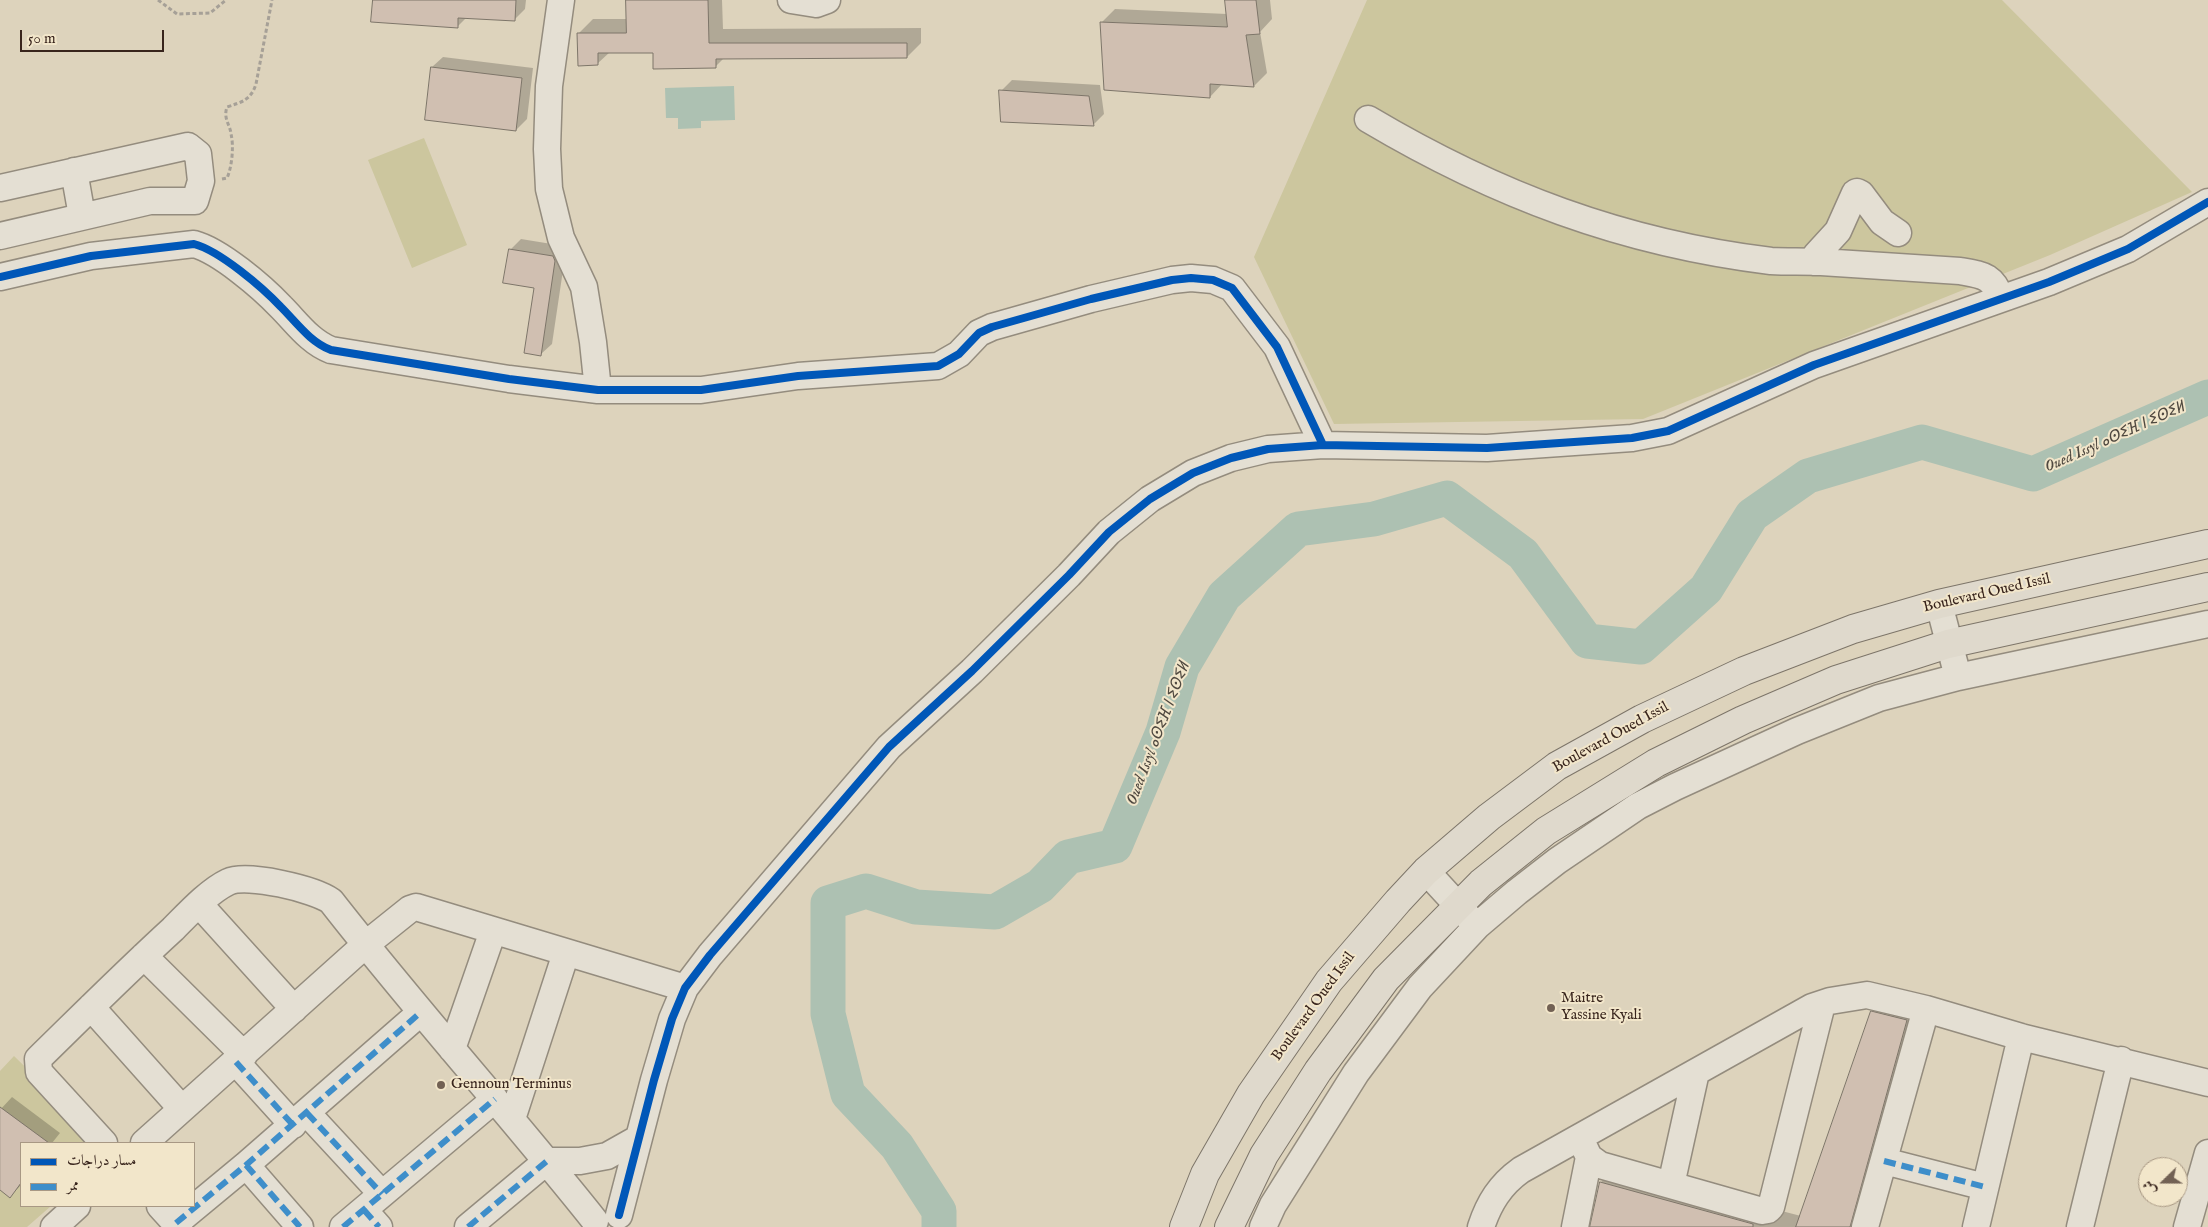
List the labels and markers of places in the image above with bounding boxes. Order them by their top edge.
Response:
place label: Maitre Yassine Kyali [1561,990,1642,1025]
marker: Maitre Yassine Kyali [1545,1002,1557,1014]
place label: Gennoun Terminus [451,1076,571,1094]
marker: Gennoun Terminus [435,1079,447,1091]

